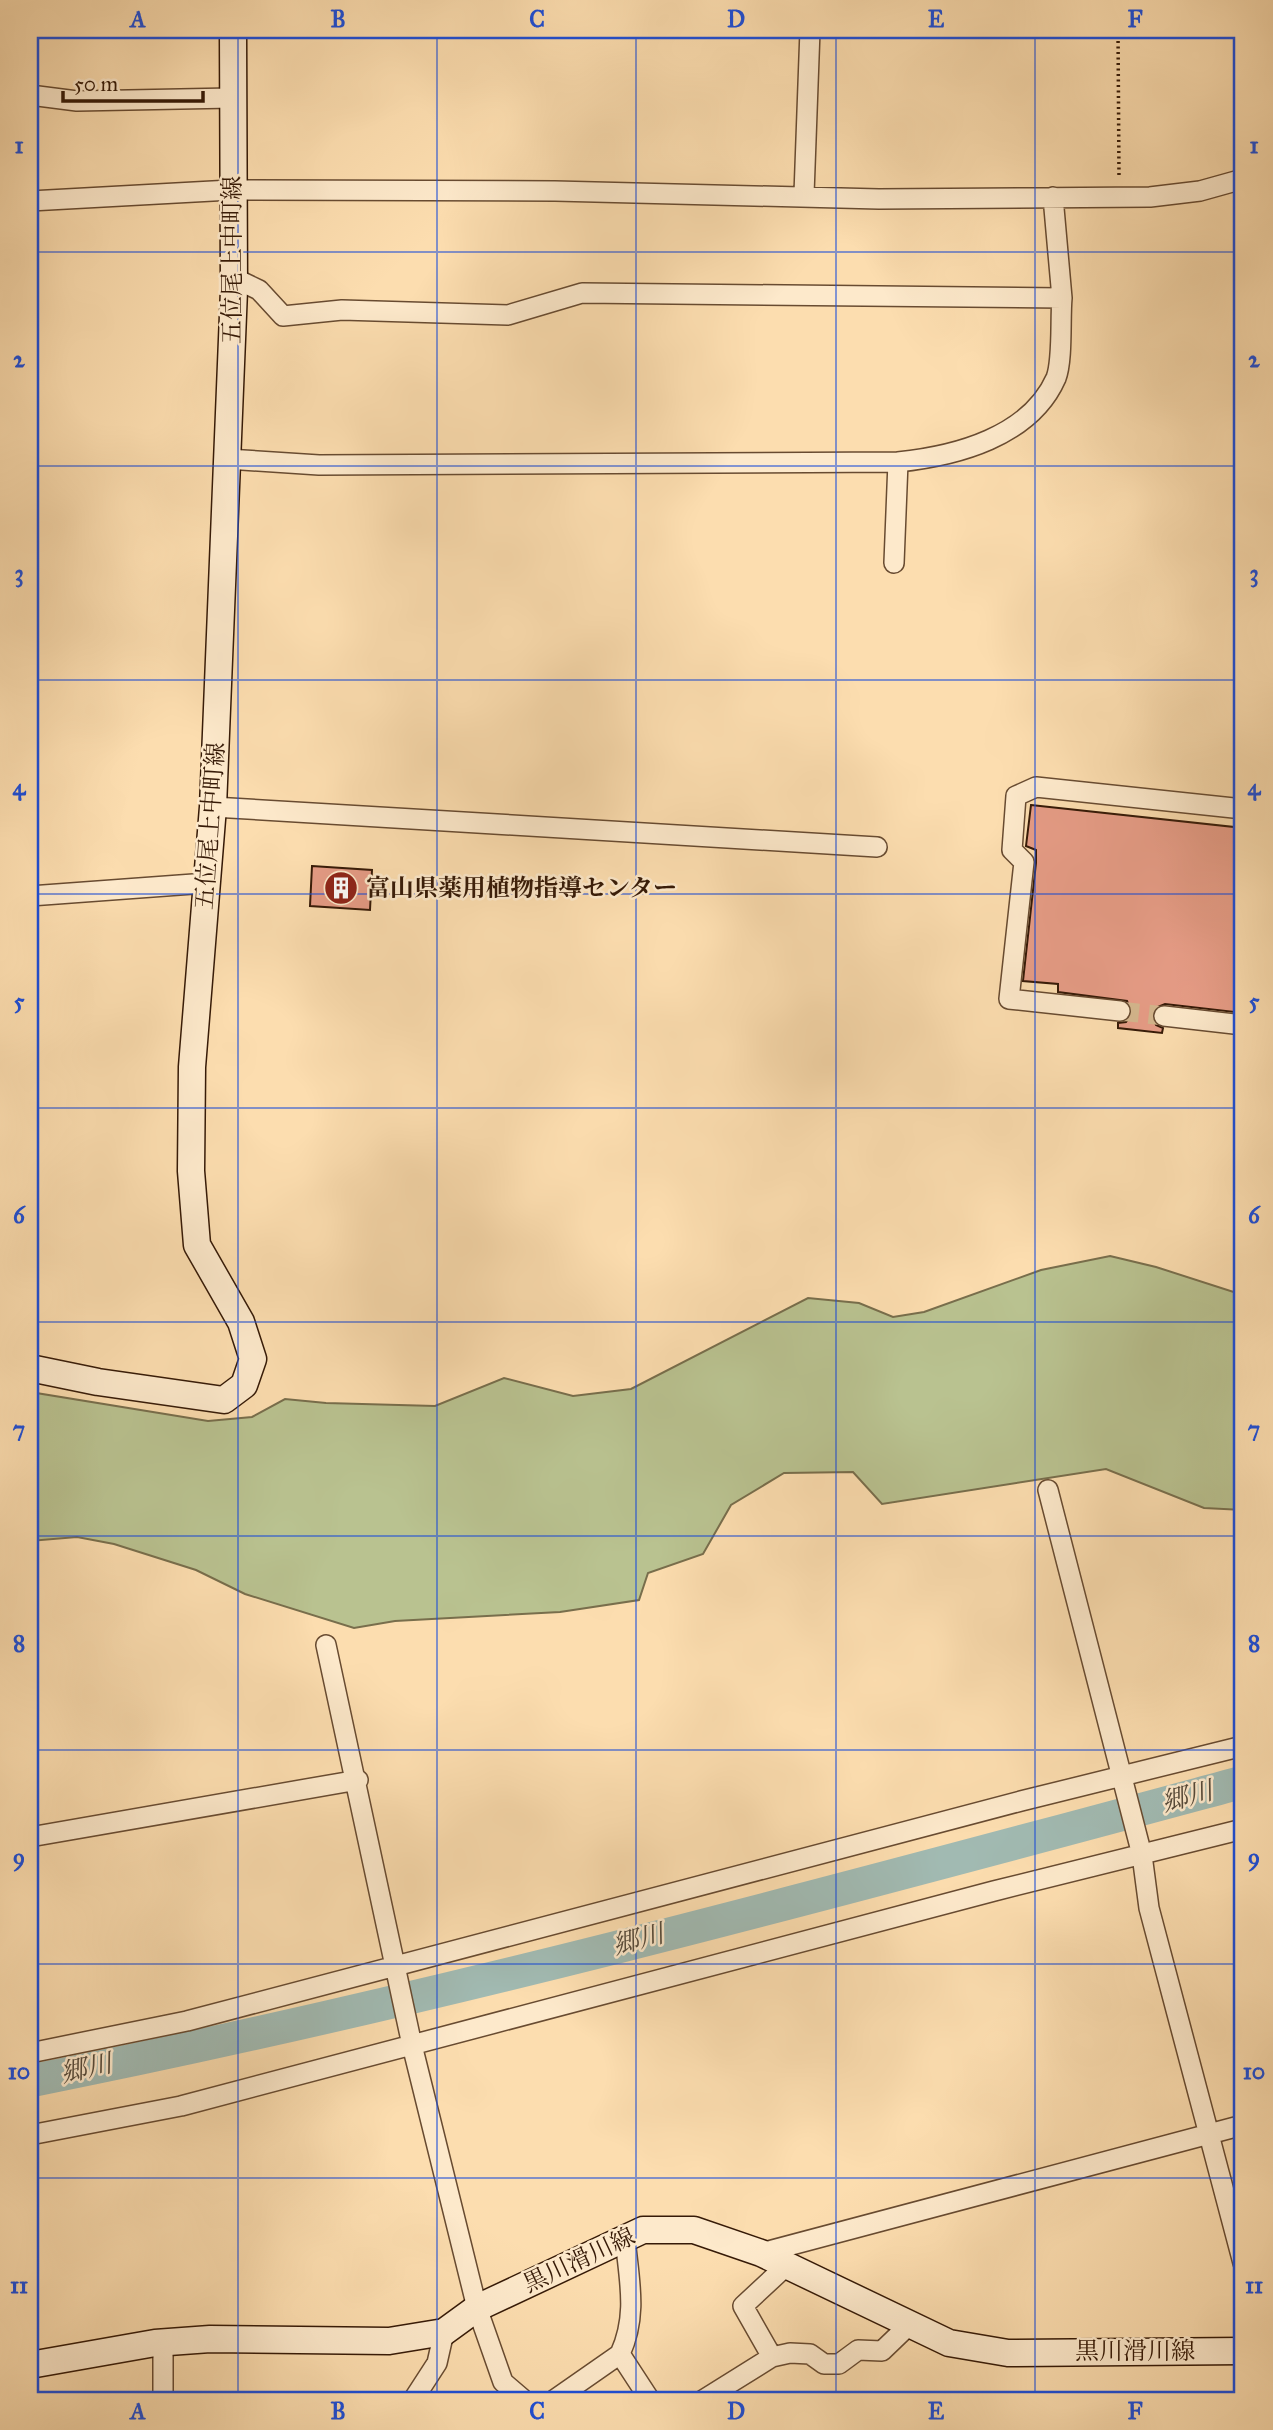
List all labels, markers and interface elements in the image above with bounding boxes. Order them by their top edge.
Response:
text: A [128,5,146,33]
text: B [330,5,346,33]
text: C [529,5,545,33]
text: D [727,5,745,33]
text: E [928,5,945,33]
text: F [1127,5,1143,33]
scale bar [63,60,203,104]
text: 50 m [74,71,119,97]
text: 1 [14,131,24,159]
text: 1 [1249,131,1259,159]
street label: 五位尾上中町線 [217,176,247,344]
text: 2 [13,345,25,373]
text: 2 [1248,345,1260,373]
text: 3 [14,559,24,588]
text: 3 [1249,559,1259,588]
street label: 五位尾上中町線 [189,741,231,911]
text: 4 [13,773,27,801]
text: 4 [1248,773,1262,801]
building icon: 富山県薬用植物指導センター [322,869,360,907]
place label: 富山県薬用植物指導センター [366,873,677,903]
text: 5 [14,987,25,1015]
text: 5 [1249,987,1260,1015]
text: 6 [13,1201,26,1229]
text: 6 [1248,1201,1261,1229]
text: 7 [13,1415,25,1443]
text: 7 [1248,1415,1260,1443]
text: 8 [13,1629,25,1657]
text: 8 [1248,1629,1260,1657]
water label: 郷川 [1158,1773,1219,1818]
text: 9 [13,1843,25,1872]
text: 9 [1248,1843,1260,1872]
water label: 郷川 [609,1916,670,1961]
water label: 郷川 [57,2046,118,2089]
text: 10 [8,2057,30,2085]
text: 10 [1243,2057,1265,2085]
street label: 黒川滑川線 [518,2221,640,2299]
text: 11 [10,2271,28,2299]
text: 11 [1245,2271,1263,2299]
street label: 黒川滑川線 [1075,2336,1195,2366]
text: A [128,2397,146,2425]
text: B [330,2397,346,2425]
text: C [529,2397,545,2425]
text: D [727,2397,745,2425]
text: E [928,2397,945,2425]
text: F [1127,2397,1143,2425]

